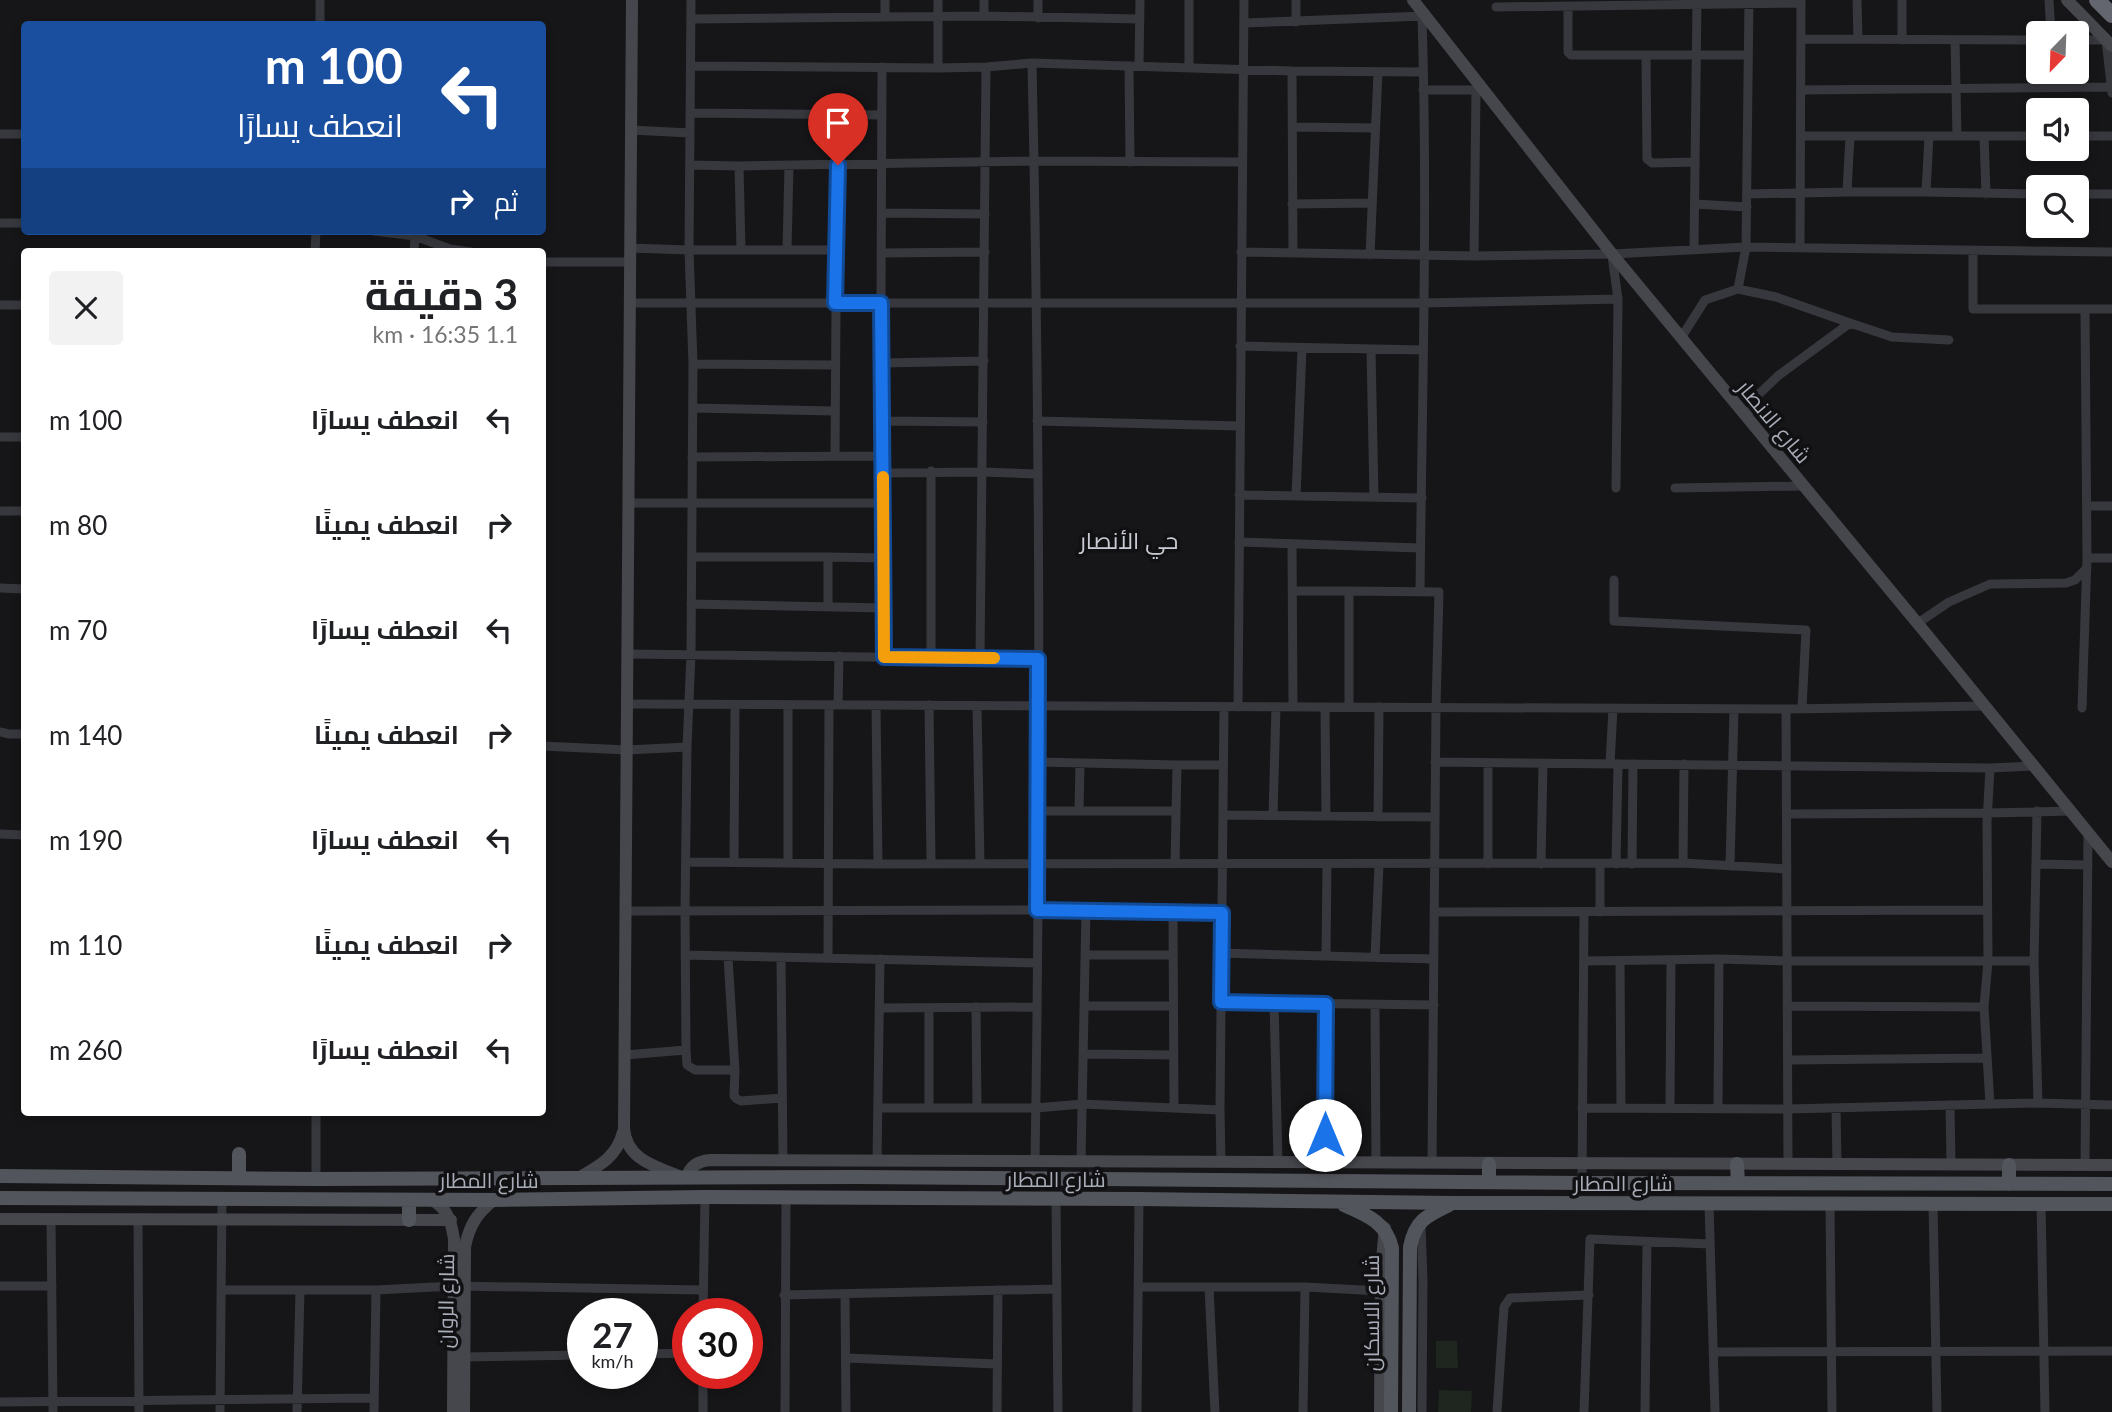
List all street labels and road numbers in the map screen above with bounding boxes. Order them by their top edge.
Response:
street label: شارع الانصار [1730,374,1817,469]
street label: شارع المطار [1005,1166,1106,1194]
street label: شارع المطار [438,1167,539,1195]
street label: شارع المطار [1572,1170,1673,1198]
street label: شارع الروان [432,1253,461,1349]
street label: شارع الاسكان [1358,1255,1386,1371]

